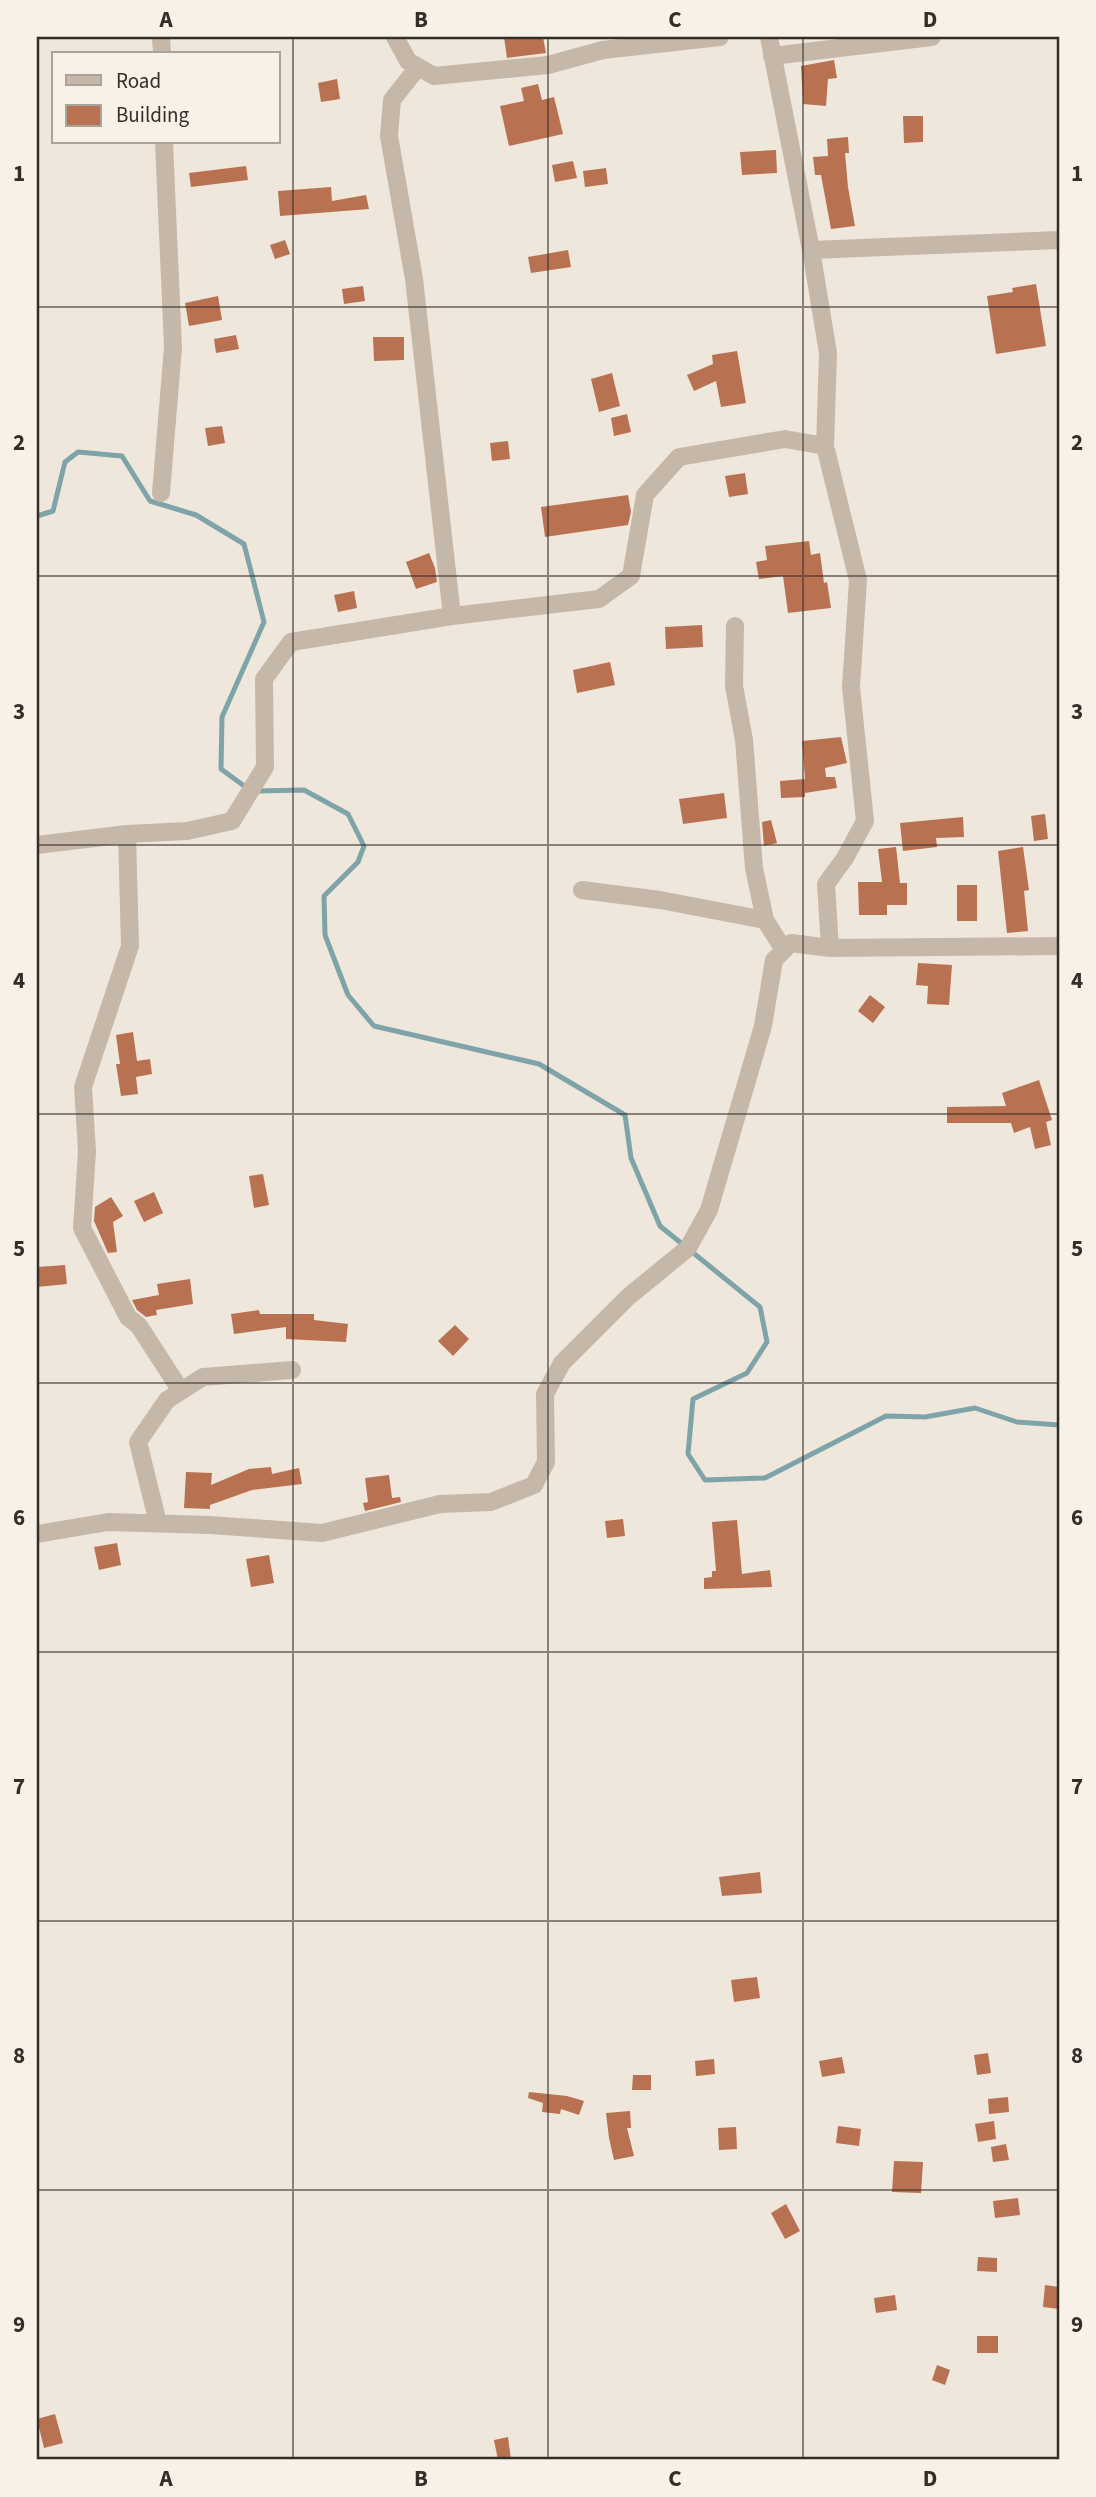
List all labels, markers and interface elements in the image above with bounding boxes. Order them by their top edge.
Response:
text: A [158,3,173,36]
text: B [414,3,428,36]
text: C [668,3,682,36]
text: D [923,3,937,36]
legend [52,52,280,144]
text: Road [116,66,161,96]
text: Building [116,100,190,130]
text: 1 [13,157,25,190]
text: 1 [1071,157,1083,190]
text: 2 [13,426,25,459]
text: 2 [1071,426,1083,459]
text: 3 [13,695,25,728]
text: 3 [1071,695,1083,728]
text: 4 [13,964,25,997]
text: 4 [1071,964,1083,997]
text: 5 [13,1232,25,1265]
text: 5 [1071,1232,1083,1265]
text: 6 [13,1501,25,1534]
text: 6 [1071,1501,1083,1534]
text: 7 [13,1770,25,1803]
text: 7 [1071,1770,1083,1803]
text: 8 [13,2039,25,2072]
text: 8 [1071,2039,1083,2072]
text: 9 [13,2308,25,2341]
text: 9 [1071,2308,1083,2341]
text: A [158,2462,173,2495]
text: B [414,2462,428,2495]
text: C [668,2462,682,2495]
text: D [923,2462,937,2495]

